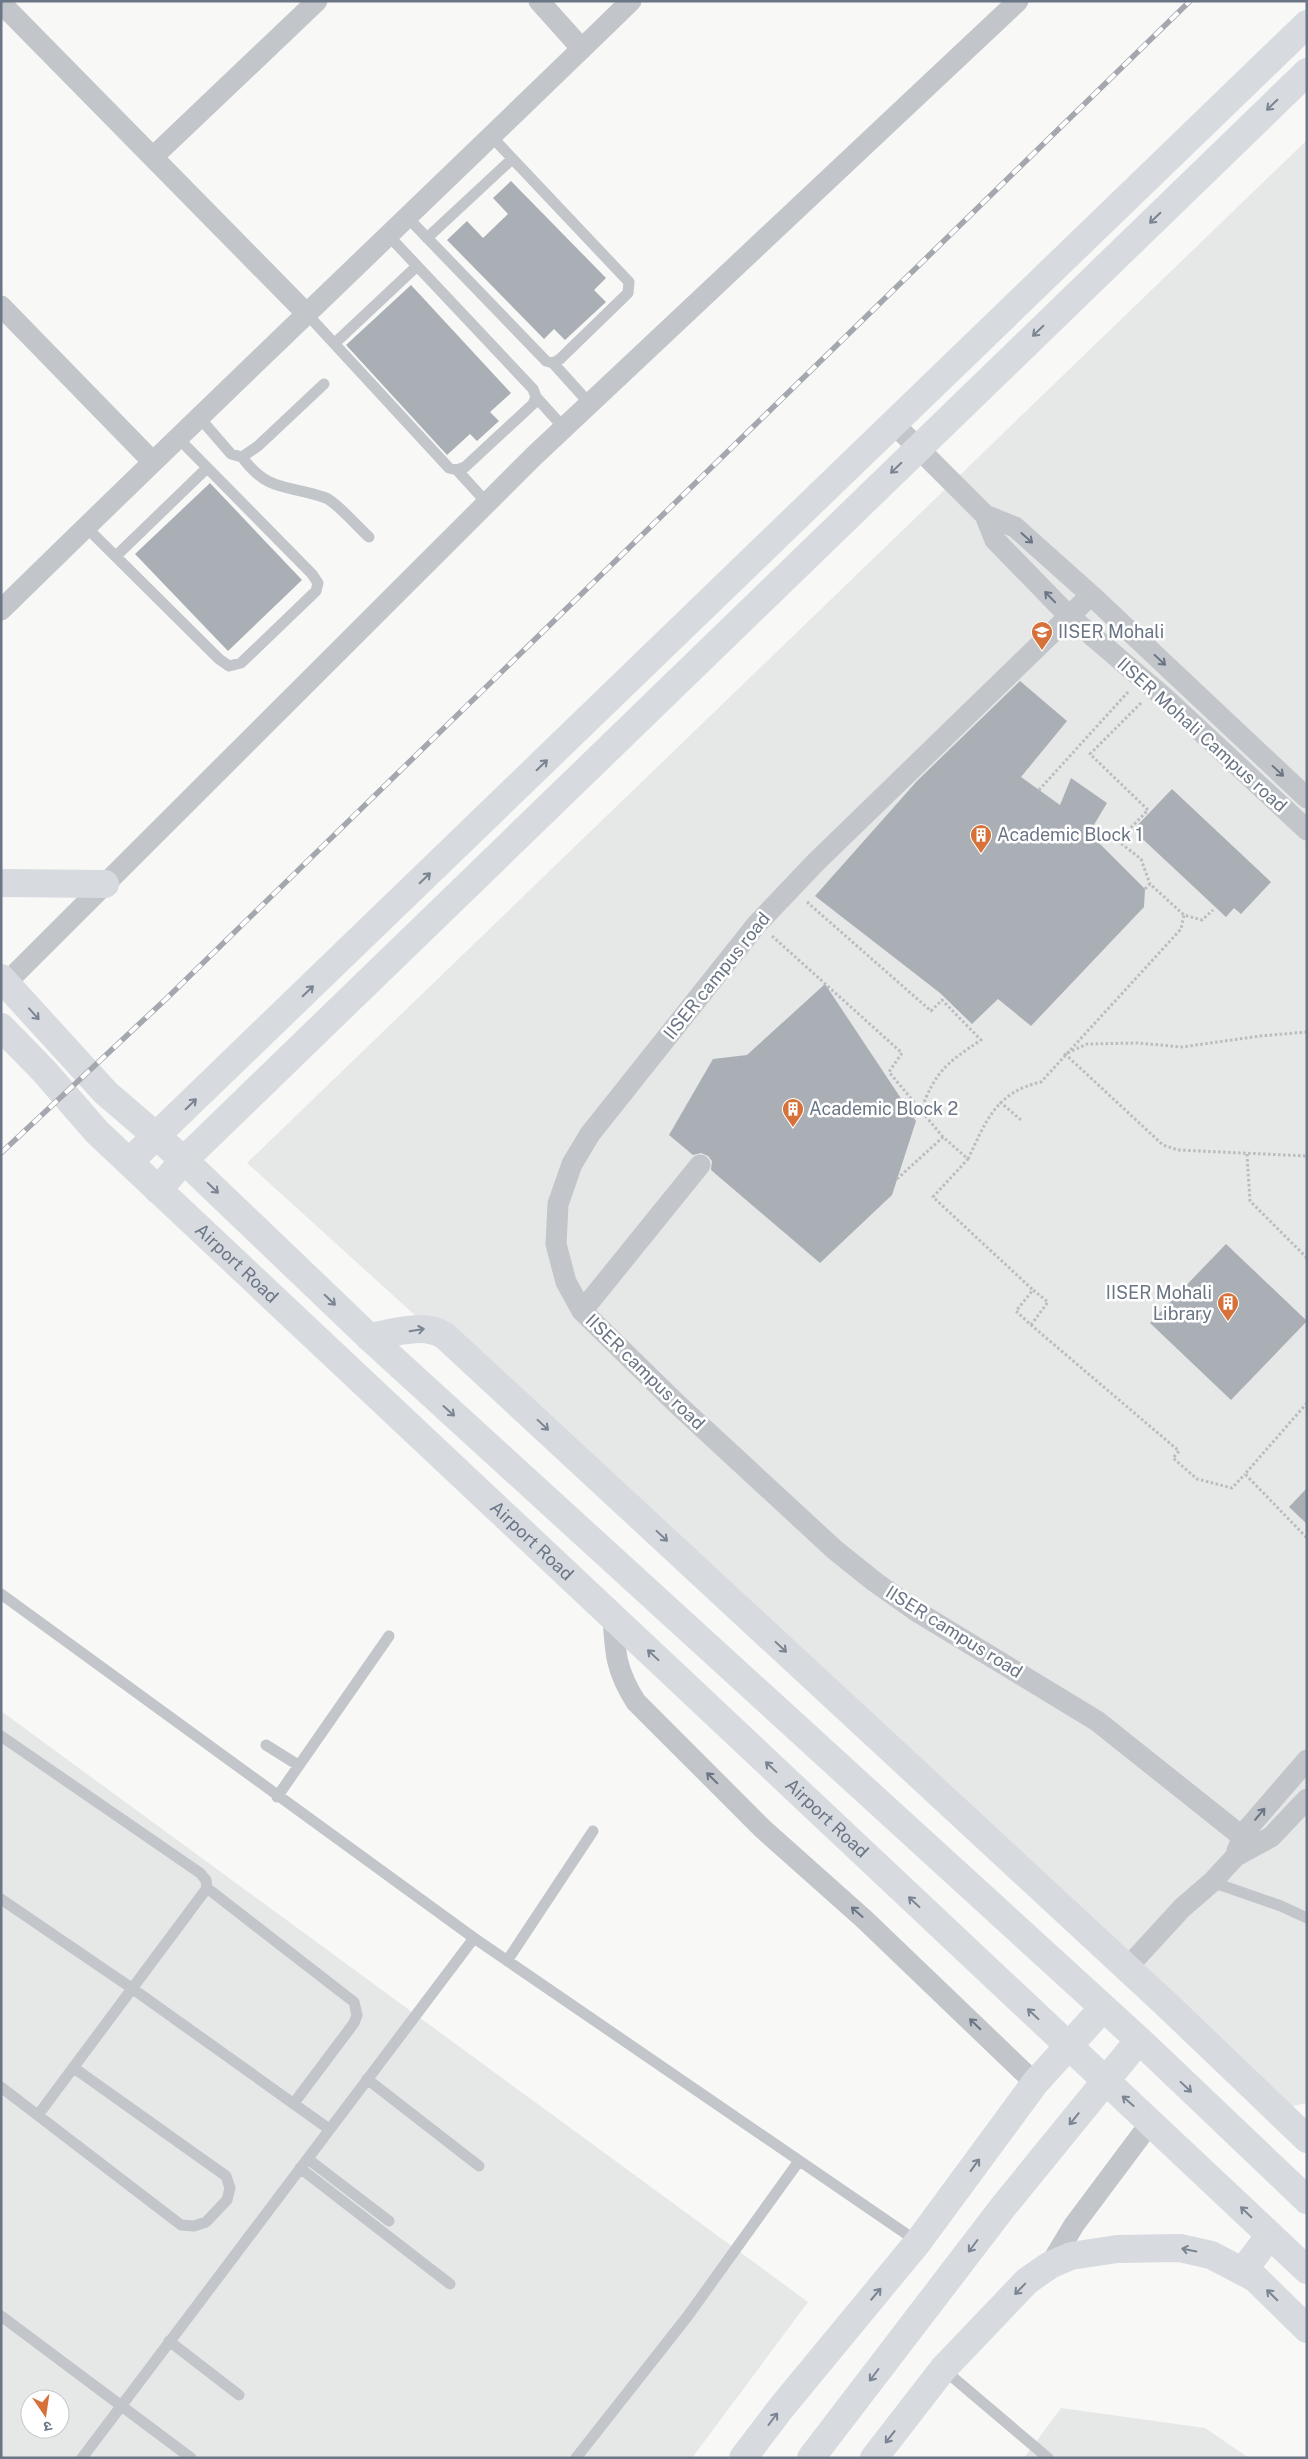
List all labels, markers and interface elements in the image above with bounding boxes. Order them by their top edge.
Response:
one-way arrow [1266,99,1278,111]
one-way arrow [1148,212,1161,224]
one-way arrow [1031,325,1044,337]
one-way arrow [889,462,902,474]
one-way arrow [1021,533,1034,544]
one-way arrow [1044,591,1056,604]
school or university icon: IISER Mohali [1030,620,1054,651]
place label: IISER Mohali [1058,621,1164,642]
street label: IISER Mohali Campus road [1113,653,1291,816]
one-way arrow [1154,654,1166,666]
one-way arrow [535,759,548,771]
one-way arrow [1272,765,1285,777]
building icon: Academic Block 1 [969,823,993,854]
place label: Academic Block 1 [997,824,1143,845]
one-way arrow [419,872,431,884]
street label: IISER campus road [659,908,774,1043]
one-way arrow [302,985,315,997]
one-way arrow [28,1008,40,1020]
building icon: Academic Block 2 [781,1097,805,1128]
one-way arrow [185,1098,198,1110]
place label: Academic Block 2 [809,1098,958,1119]
one-way arrow [207,1182,219,1194]
street label: Airport Road [191,1219,283,1307]
place label: IISER Mohali Library [1106,1282,1212,1324]
building icon: IISER Mohali Library [1216,1291,1240,1322]
one-way arrow [324,1294,337,1306]
street label: IISER campus road [582,1309,709,1434]
one-way arrow [409,1324,425,1334]
one-way arrow [443,1405,456,1417]
one-way arrow [537,1419,549,1431]
street label: Airport Road [486,1496,578,1584]
one-way arrow [655,1530,668,1542]
street label: IISER campus road [882,1581,1026,1682]
one-way arrow [774,1641,787,1653]
one-way arrow [647,1649,659,1661]
one-way arrow [765,1761,777,1773]
one-way arrow [706,1772,718,1785]
street label: Airport Road [781,1774,873,1862]
one-way arrow [1254,1808,1265,1821]
one-way arrow [908,1896,921,1908]
one-way arrow [851,1907,864,1918]
one-way arrow [1026,2008,1039,2020]
one-way arrow [968,2018,981,2030]
one-way arrow [1180,2081,1193,2093]
one-way arrow [1121,2095,1134,2107]
one-way arrow [1069,2112,1080,2125]
one-way arrow [970,2158,980,2172]
one-way arrow [1240,2206,1252,2219]
one-way arrow [968,2239,978,2253]
one-way arrow [1181,2245,1197,2254]
one-way arrow [1014,2282,1026,2295]
one-way arrow [871,2288,882,2301]
one-way arrow [1266,2289,1279,2301]
one-way arrow [869,2368,879,2382]
north arrow [20,2389,70,2439]
one-way arrow [767,2413,778,2426]
text: उ [41,2418,54,2436]
one-way arrow [885,2430,895,2444]

